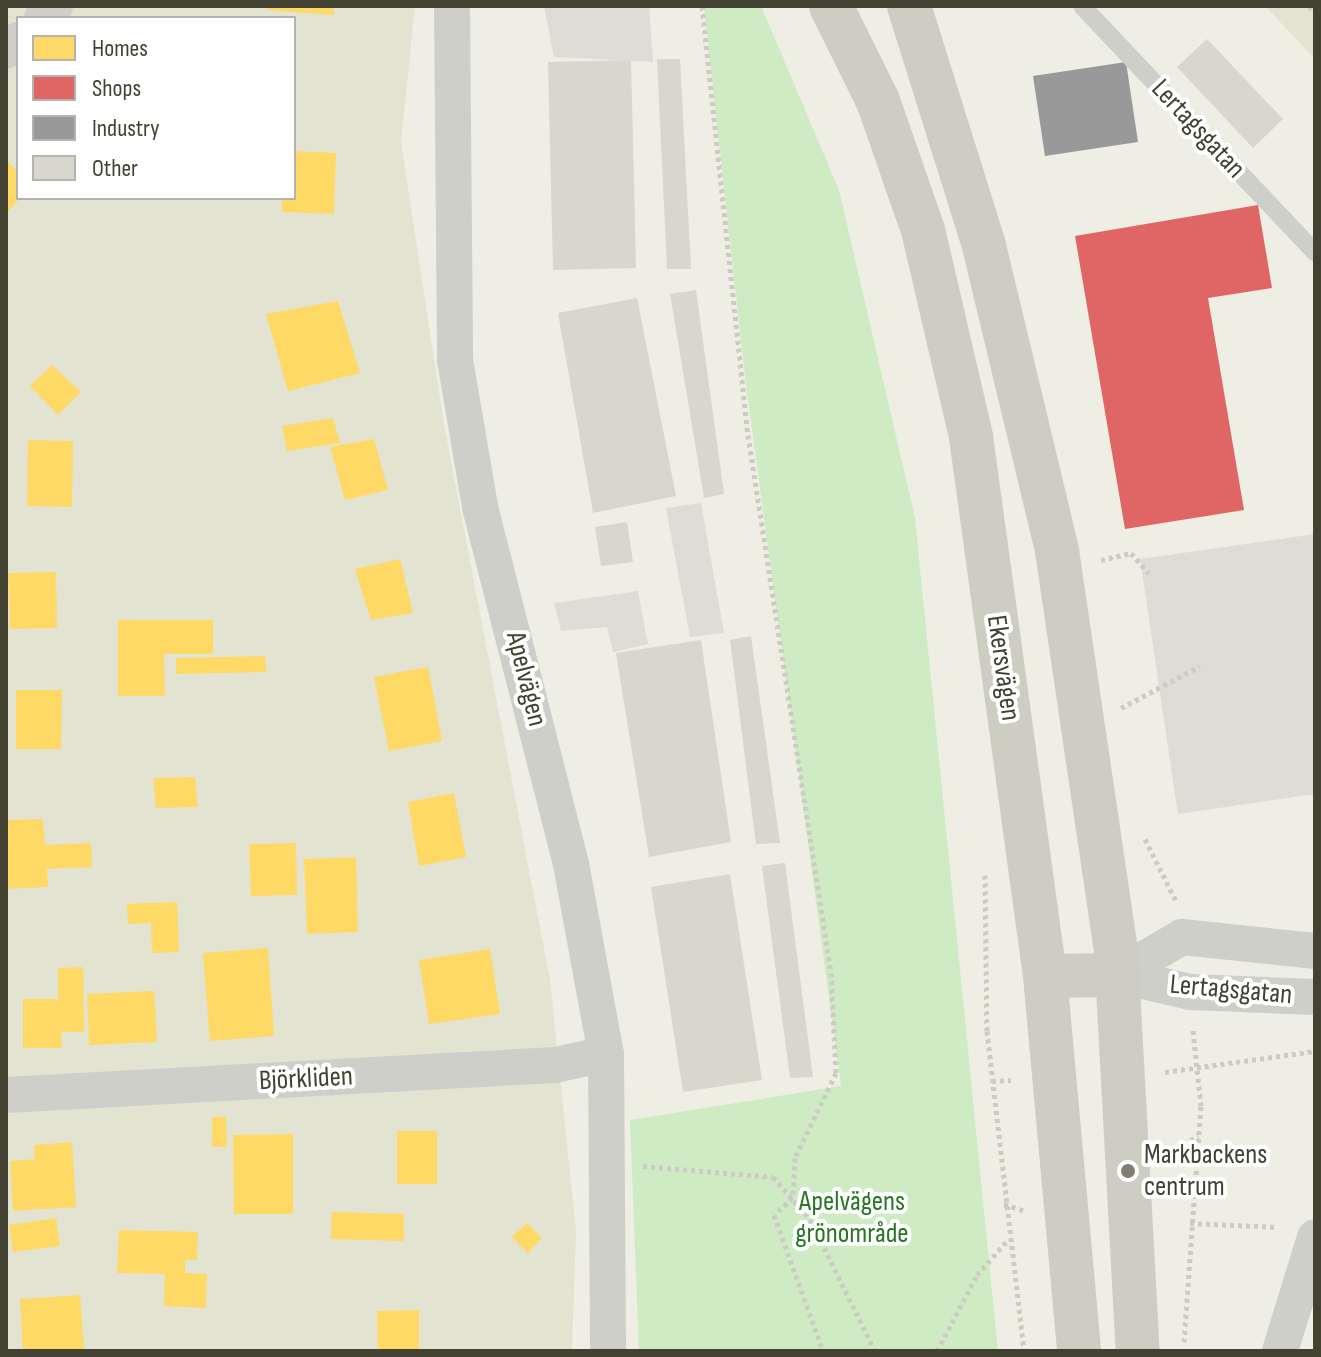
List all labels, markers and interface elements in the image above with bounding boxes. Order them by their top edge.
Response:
legend [16,16,296,200]
text: Homes [92,34,148,63]
street label: Lertagsgatan [1144,73,1252,185]
text: Shops [92,74,141,103]
text: Industry [92,114,159,143]
text: Other [92,154,138,183]
street label: Ekersvägen [979,613,1027,723]
street label: Apelvägen [498,628,554,730]
street label: Lertagsgatan [1168,968,1294,1012]
street label: Björkliden [258,1060,354,1098]
place label: Markbackens centrum [1144,1138,1267,1204]
marker: Markbackens centrum [1119,1162,1137,1180]
park label: Apelvägens grönområde [795,1185,909,1251]

